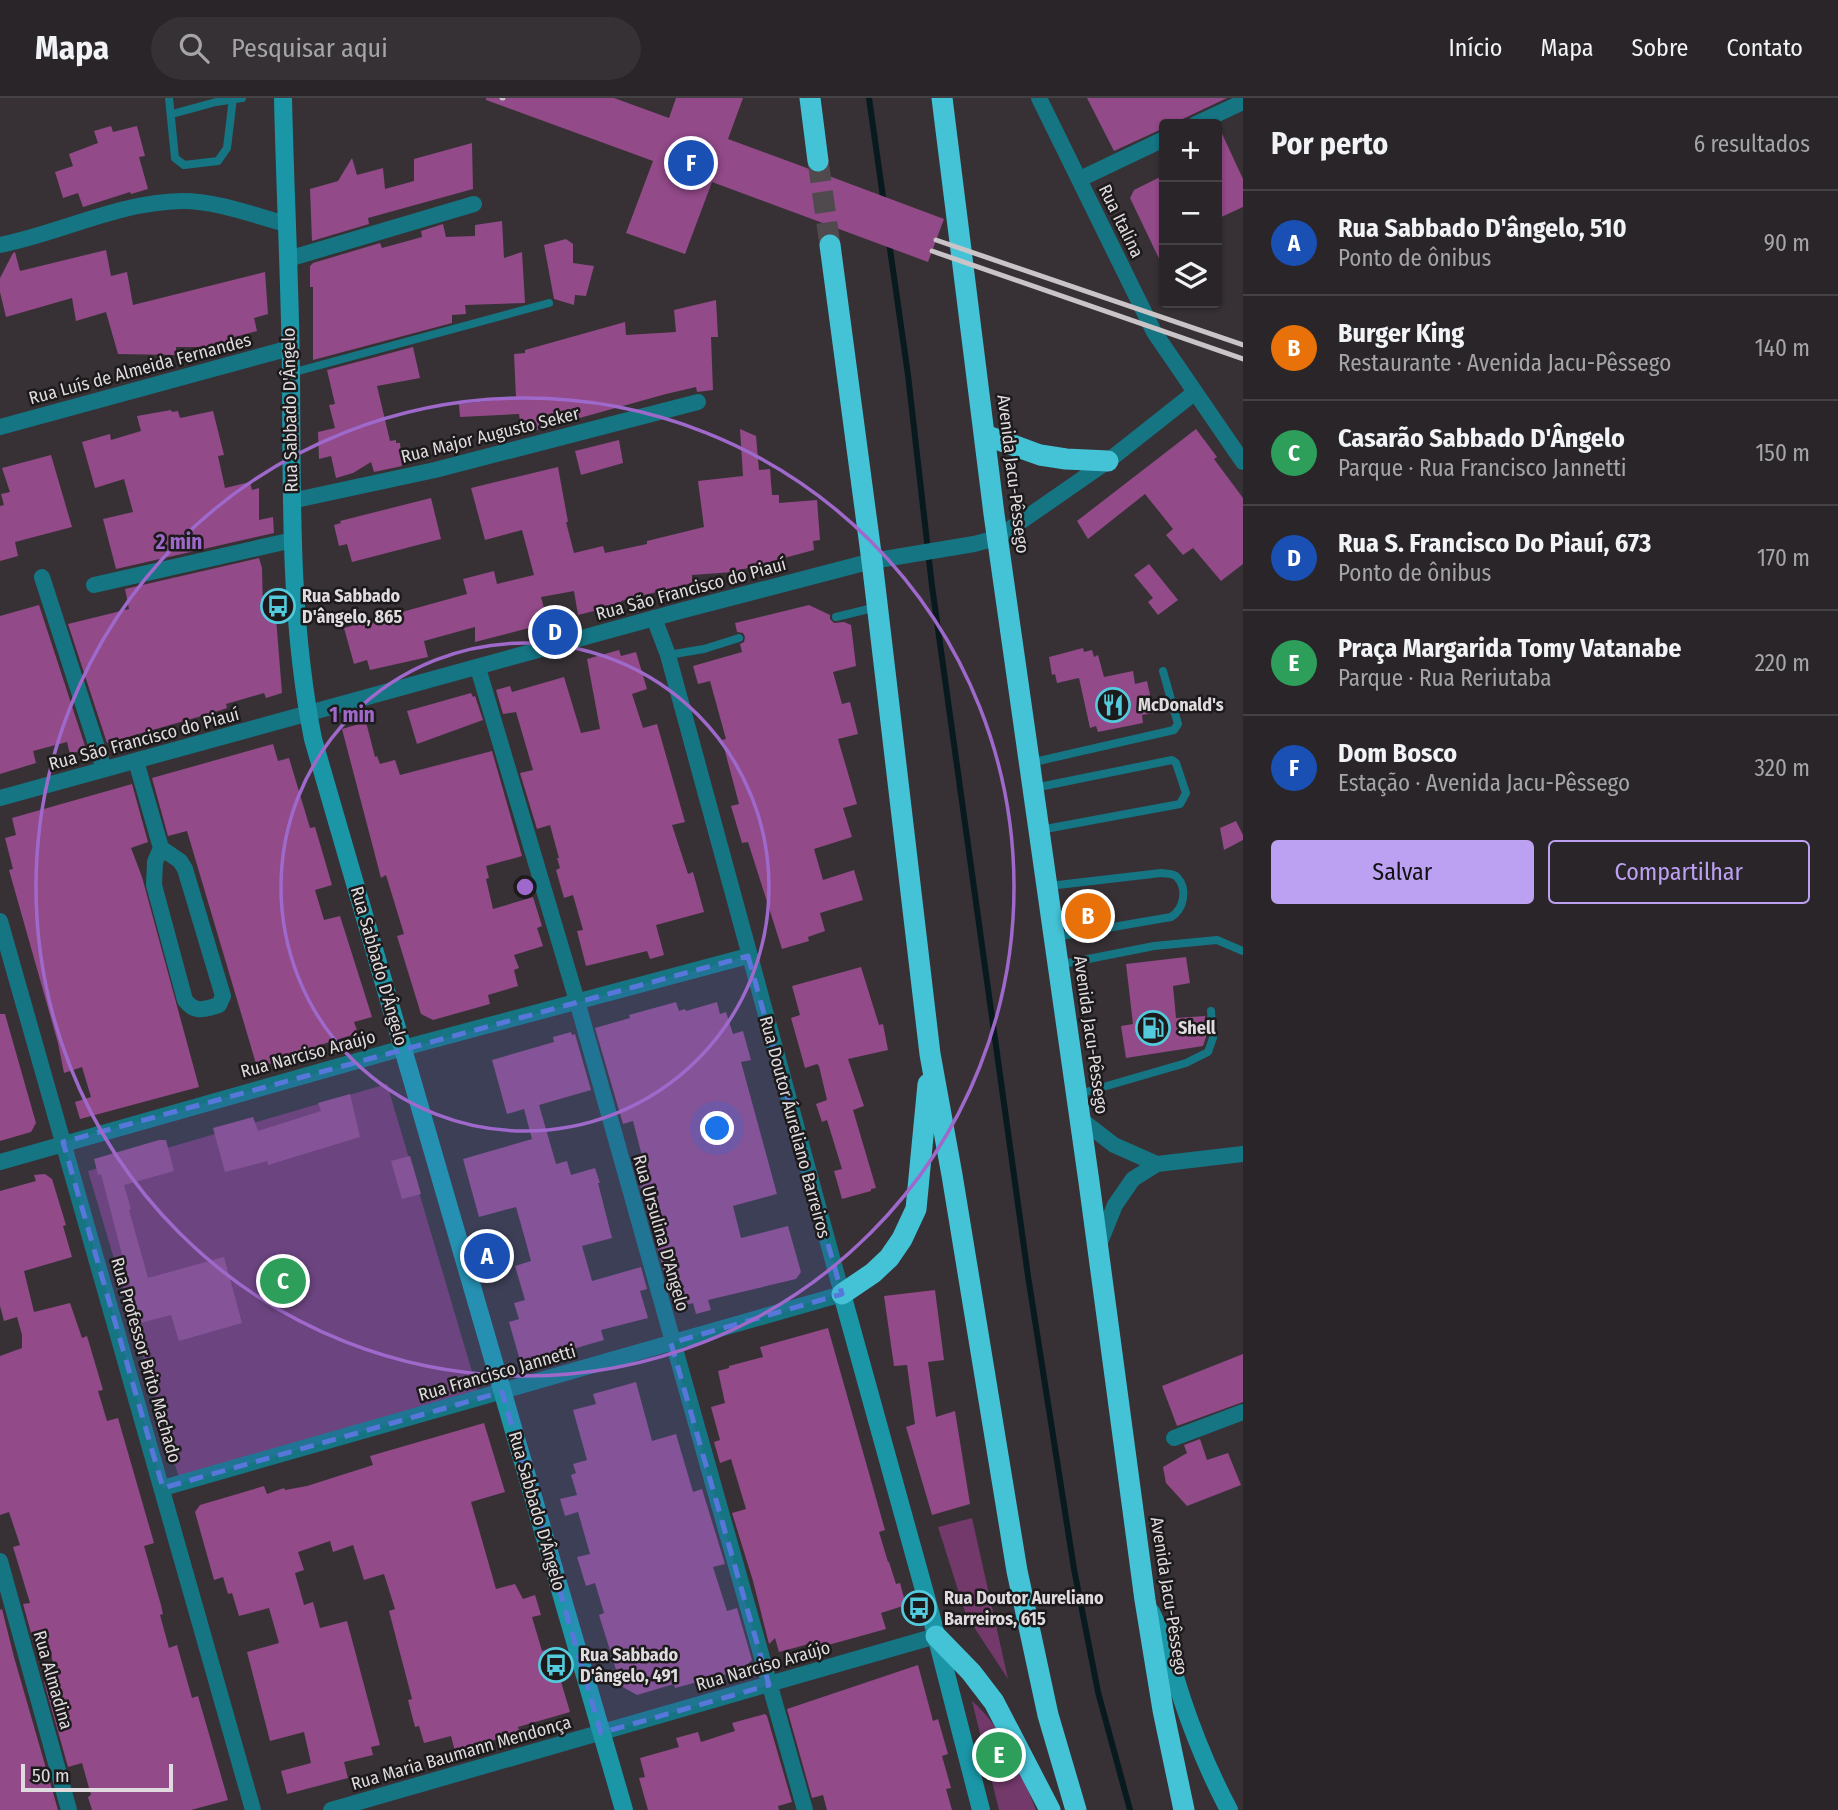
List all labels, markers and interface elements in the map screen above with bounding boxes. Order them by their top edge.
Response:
search box [151,17,641,80]
text: Mapa [35,28,109,68]
icon: search [175,29,213,67]
text: Pesquisar aqui [231,33,388,64]
text: Início [1449,34,1502,62]
text: Mapa [1540,34,1594,62]
text: Sobre [1632,34,1688,62]
text: Contato [1726,34,1803,62]
map controls [1159,119,1222,308]
button: + [1159,119,1222,182]
text: Por perto [1271,126,1388,162]
text: 6 resultados [1694,130,1810,158]
pin: F [668,137,714,189]
street label: Rua Italina [1094,181,1148,261]
button: − [1159,182,1222,245]
text: Rua Sabbado D'ângelo, 510 [1338,213,1627,244]
text: A [1288,229,1300,257]
text: 90 m [1764,229,1810,257]
text: Ponto de ônibus [1338,244,1491,272]
button: layers [1159,245,1222,308]
text: Burger King [1338,318,1464,349]
street label: Rua Sabbado D'Ângelo [278,327,302,493]
street label: Rua Luís de Almeida Fernandes [26,329,254,409]
text: B [1288,334,1300,362]
text: 140 m [1755,334,1810,362]
text: Restaurante · Avenida Jacu-Pêssego [1338,349,1671,377]
street label: Avenida Jacu-Pêssego [992,393,1034,555]
street label: Rua Major Augusto Seker [399,402,582,468]
text: Casarão Sabbado D'Ângelo [1338,423,1625,454]
text: C [1288,439,1300,467]
text: 150 m [1755,439,1810,467]
text: Parque · Rua Francisco Jannetti [1338,454,1626,482]
text: Rua S. Francisco Do Piauí, 673 [1338,528,1651,559]
text: 2 min [155,529,202,555]
text: D [1287,544,1301,572]
text: 170 m [1757,544,1810,572]
street label: Rua São Francisco do Piauí [593,553,789,625]
text: Ponto de ônibus [1338,559,1491,587]
place label: Rua Sabbado D'ângelo, 865 [302,585,402,628]
bus stop icon: Rua Sabbado D'ângelo, 865 [259,587,297,625]
pin: D [532,606,578,658]
text: Praça Margarida Tomy Vatanabe [1338,633,1681,664]
text: E [1289,649,1299,677]
text: 220 m [1755,649,1810,677]
text: Parque · Rua Reriutaba [1338,664,1551,692]
restaurant icon: McDonald's [1094,686,1132,724]
place label: McDonald's [1138,694,1224,716]
text: 1 min [329,702,375,728]
street label: Rua São Francisco do Piauí [46,703,242,775]
text: Dom Bosco [1338,738,1457,769]
text: F [1289,754,1299,782]
text: 320 m [1755,754,1810,782]
text: Estação · Avenida Jacu-Pêssego [1338,769,1630,797]
button: Salvar [1271,840,1534,904]
button: Compartilhar [1548,840,1810,904]
centre of rings [513,875,537,899]
street label: Rua Sabbado D'Ângelo [346,884,412,1048]
pin: B [1065,890,1111,942]
street label: Avenida Jacu-Pêssego [1069,954,1113,1116]
fuel station icon: Shell [1134,1009,1172,1047]
street label: Rua Doutor Áureliano Barreiros [755,1013,836,1241]
place label: Shell [1178,1017,1216,1039]
street label: Rua Narciso Araújo [238,1025,378,1083]
your location [700,1111,734,1145]
street label: Rua Ursulina D'Angelo [628,1152,694,1314]
pin: A [464,1230,510,1282]
street label: Rua Professor Brito Machado [106,1255,186,1465]
pin: C [260,1255,306,1307]
street label: Rua Francisco Jannetti [416,1340,578,1406]
street label: Rua Sabbado D'Ângelo [504,1429,570,1593]
street label: Avenida Jacu-Pêssego [1146,1515,1192,1677]
place label: Rua Doutor Aureliano Barreiros, 615 [944,1587,1104,1630]
bus stop icon: Rua Doutor Aureliano Barreiros, 615 [900,1589,938,1627]
street label: Rua Almadina [28,1628,78,1732]
street label: Rua Narciso Araújo [693,1636,833,1696]
place label: Rua Sabbado D'ângelo, 491 [580,1644,679,1687]
bus stop icon: Rua Sabbado D'ângelo, 491 [537,1646,575,1684]
street label: Rua Maria Baumann Mendonça [348,1711,574,1795]
pin: E [976,1729,1022,1781]
scale bar [21,1761,173,1793]
text: 50 m [32,1764,70,1787]

